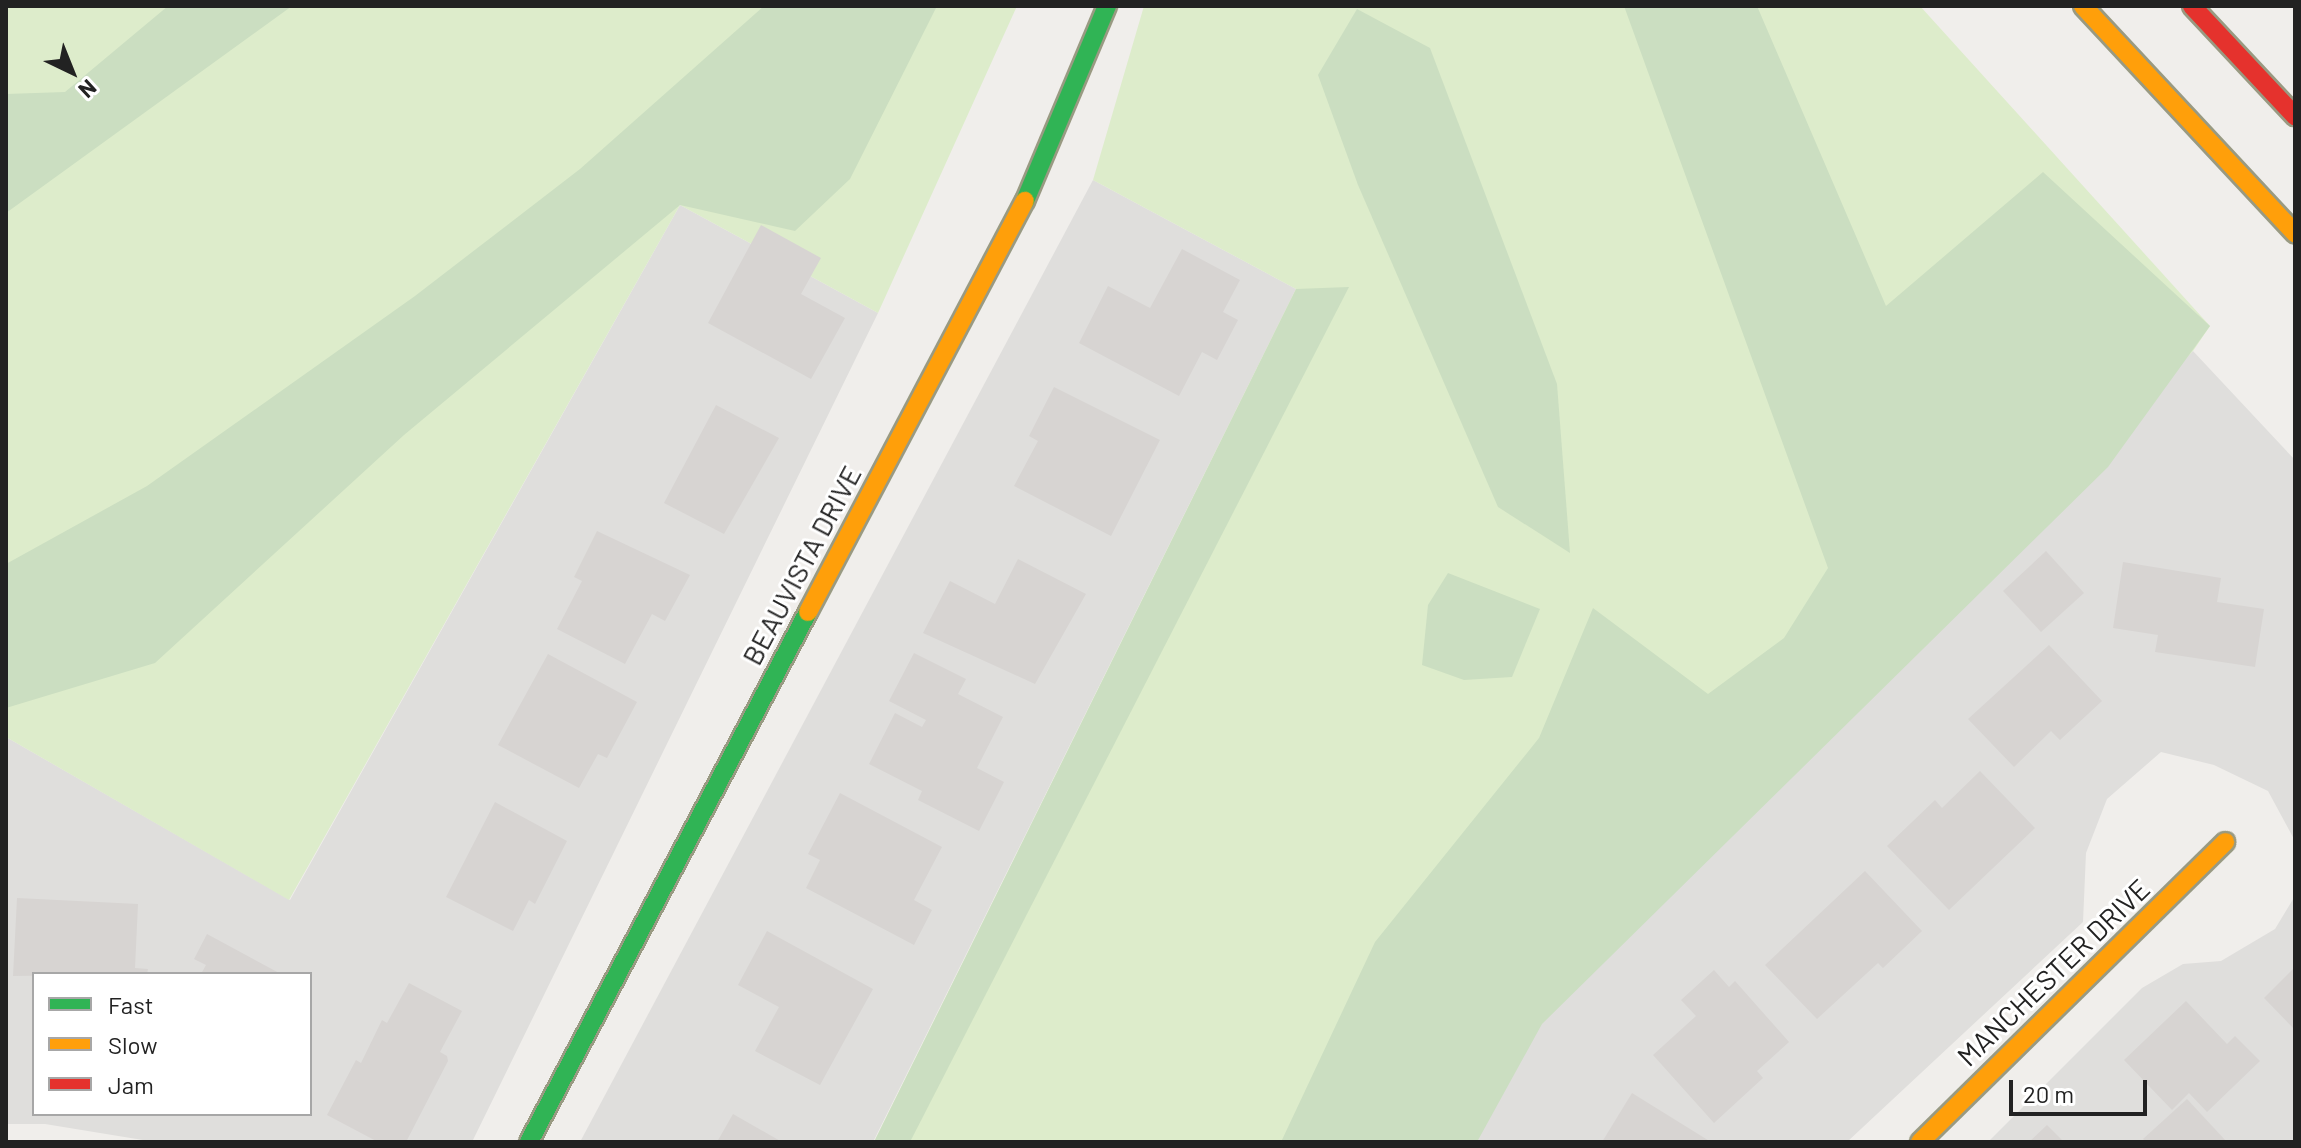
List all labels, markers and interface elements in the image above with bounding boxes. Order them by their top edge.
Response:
north arrow [32,32,112,112]
text: N [74,75,103,104]
street label: BEAUVISTA DRIVE [734,460,868,670]
street label: MANCHESTER DRIVE [1950,872,2156,1072]
legend [32,972,312,1116]
text: Fast [108,990,153,1019]
text: Slow [108,1030,157,1059]
scale bar [2013,1064,2151,1114]
text: Jam [108,1070,154,1099]
text: 20 m [2023,1079,2074,1108]

